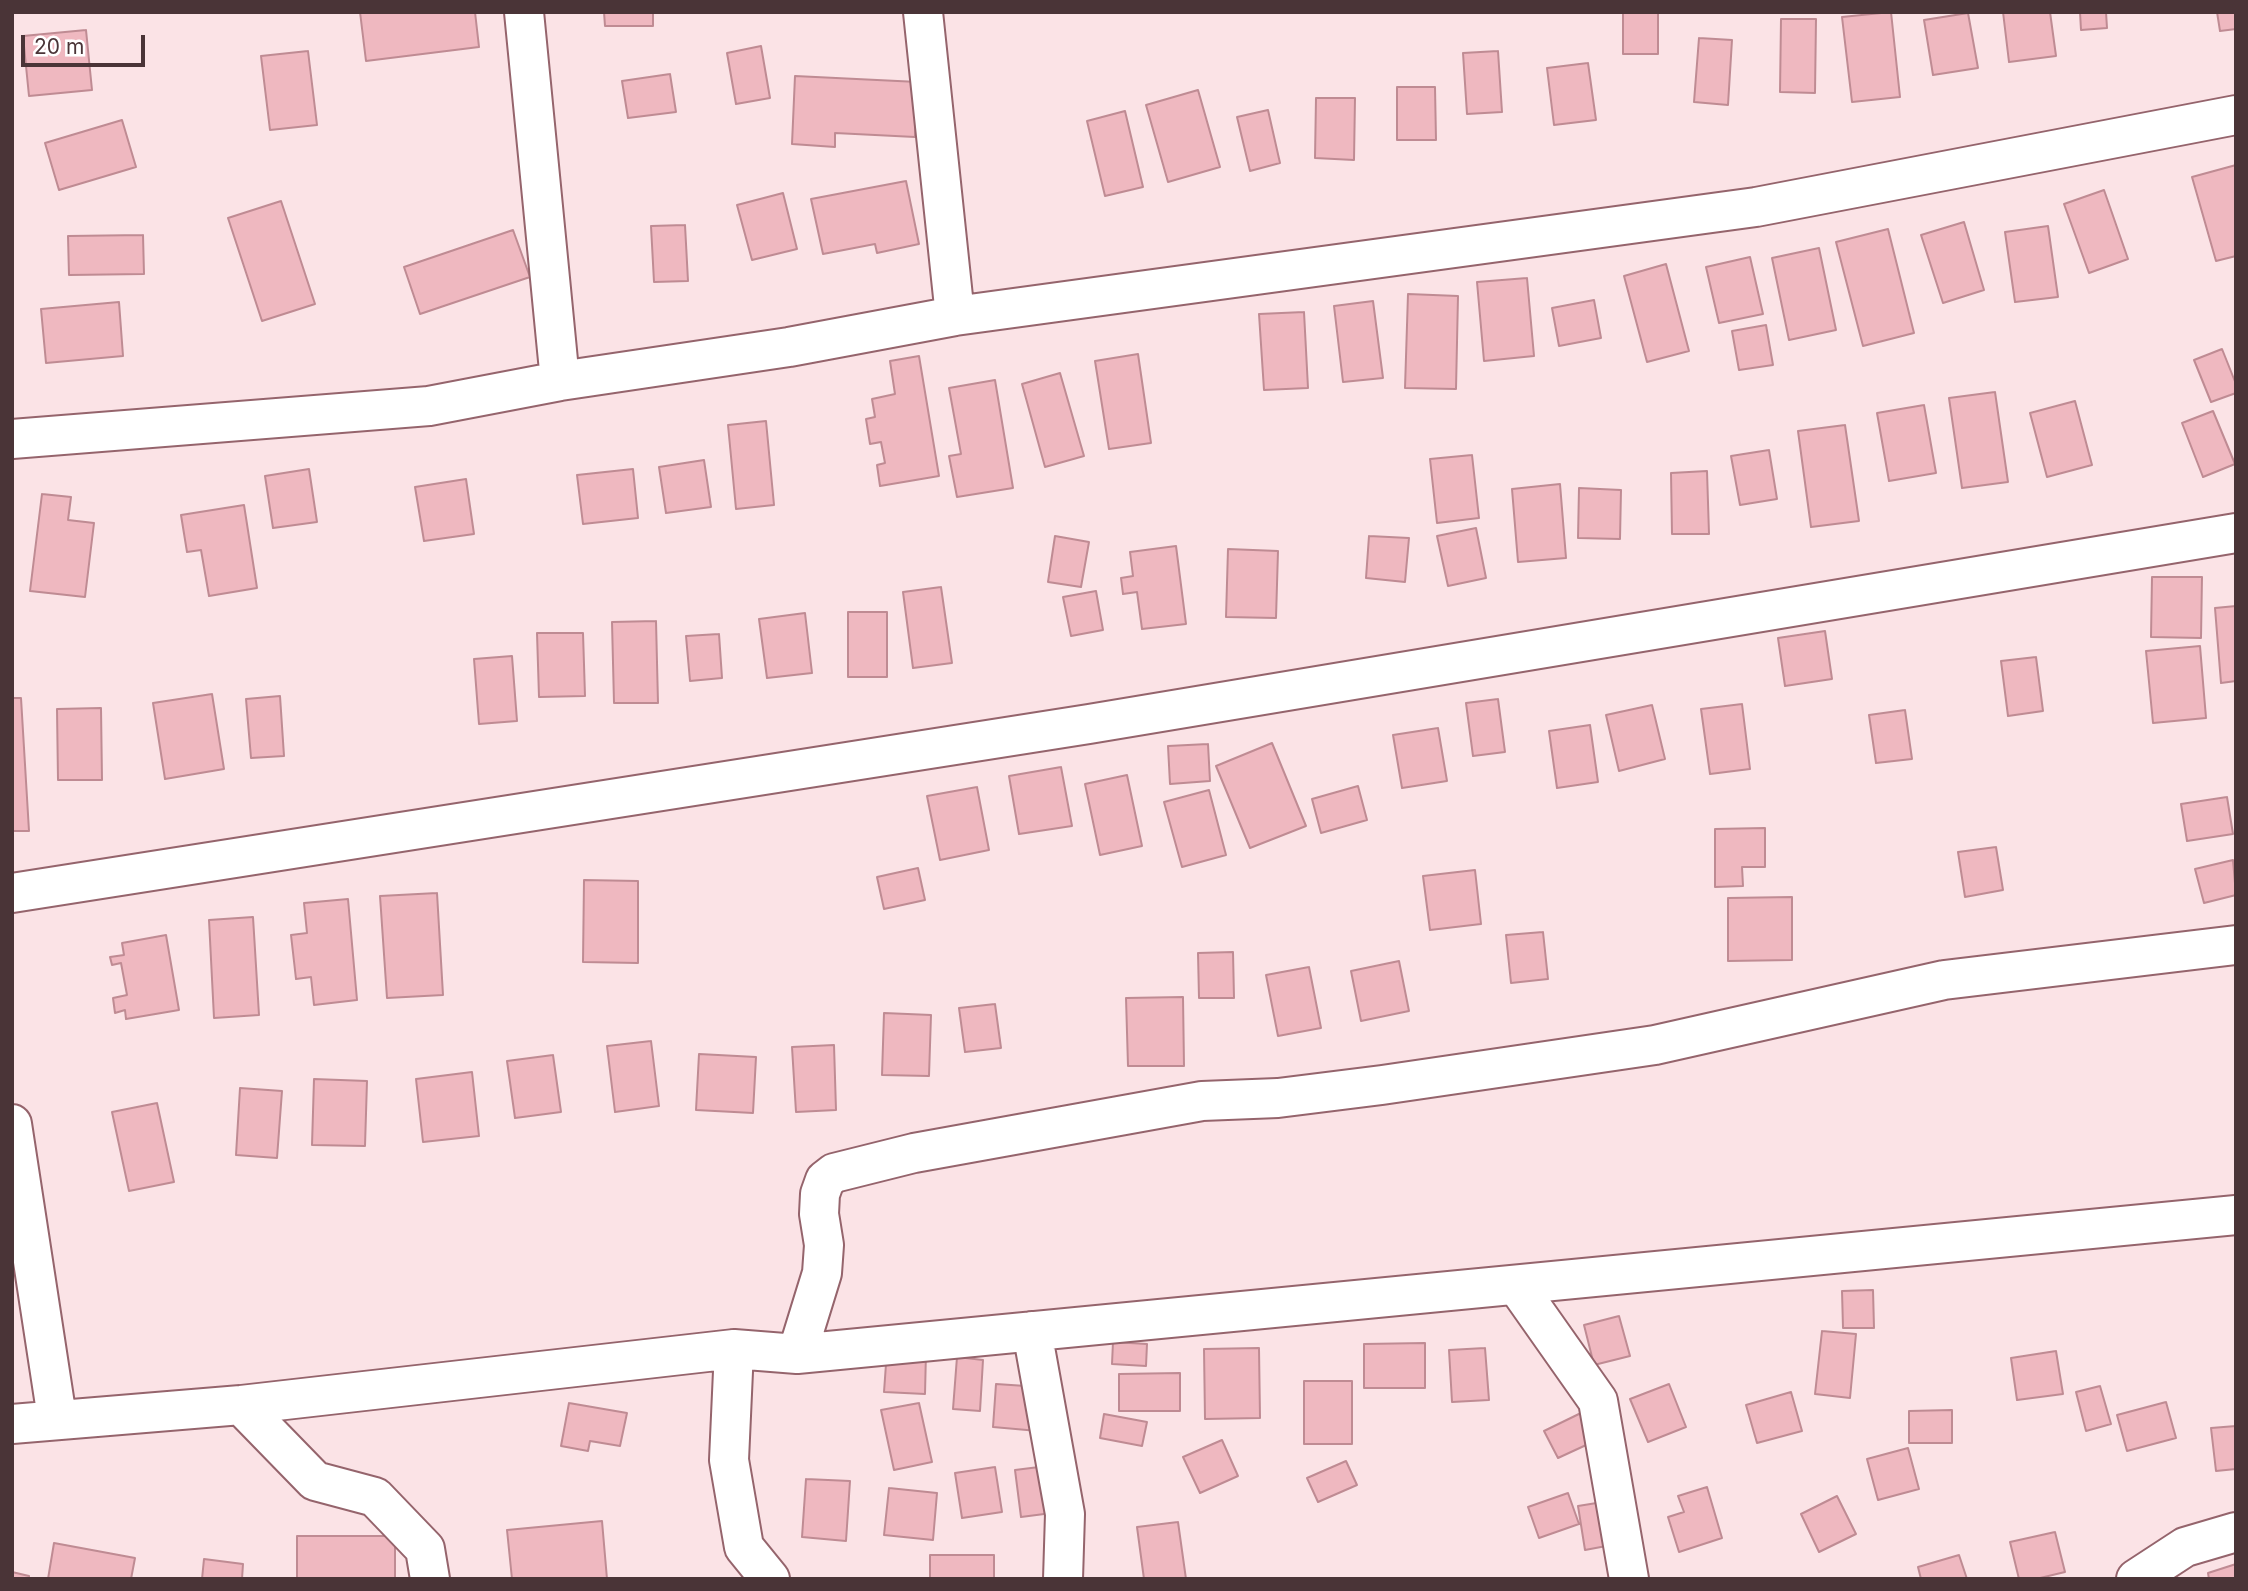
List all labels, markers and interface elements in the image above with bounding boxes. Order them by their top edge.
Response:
scale bar [24,21,149,65]
text: 20 m [34,34,84,59]

